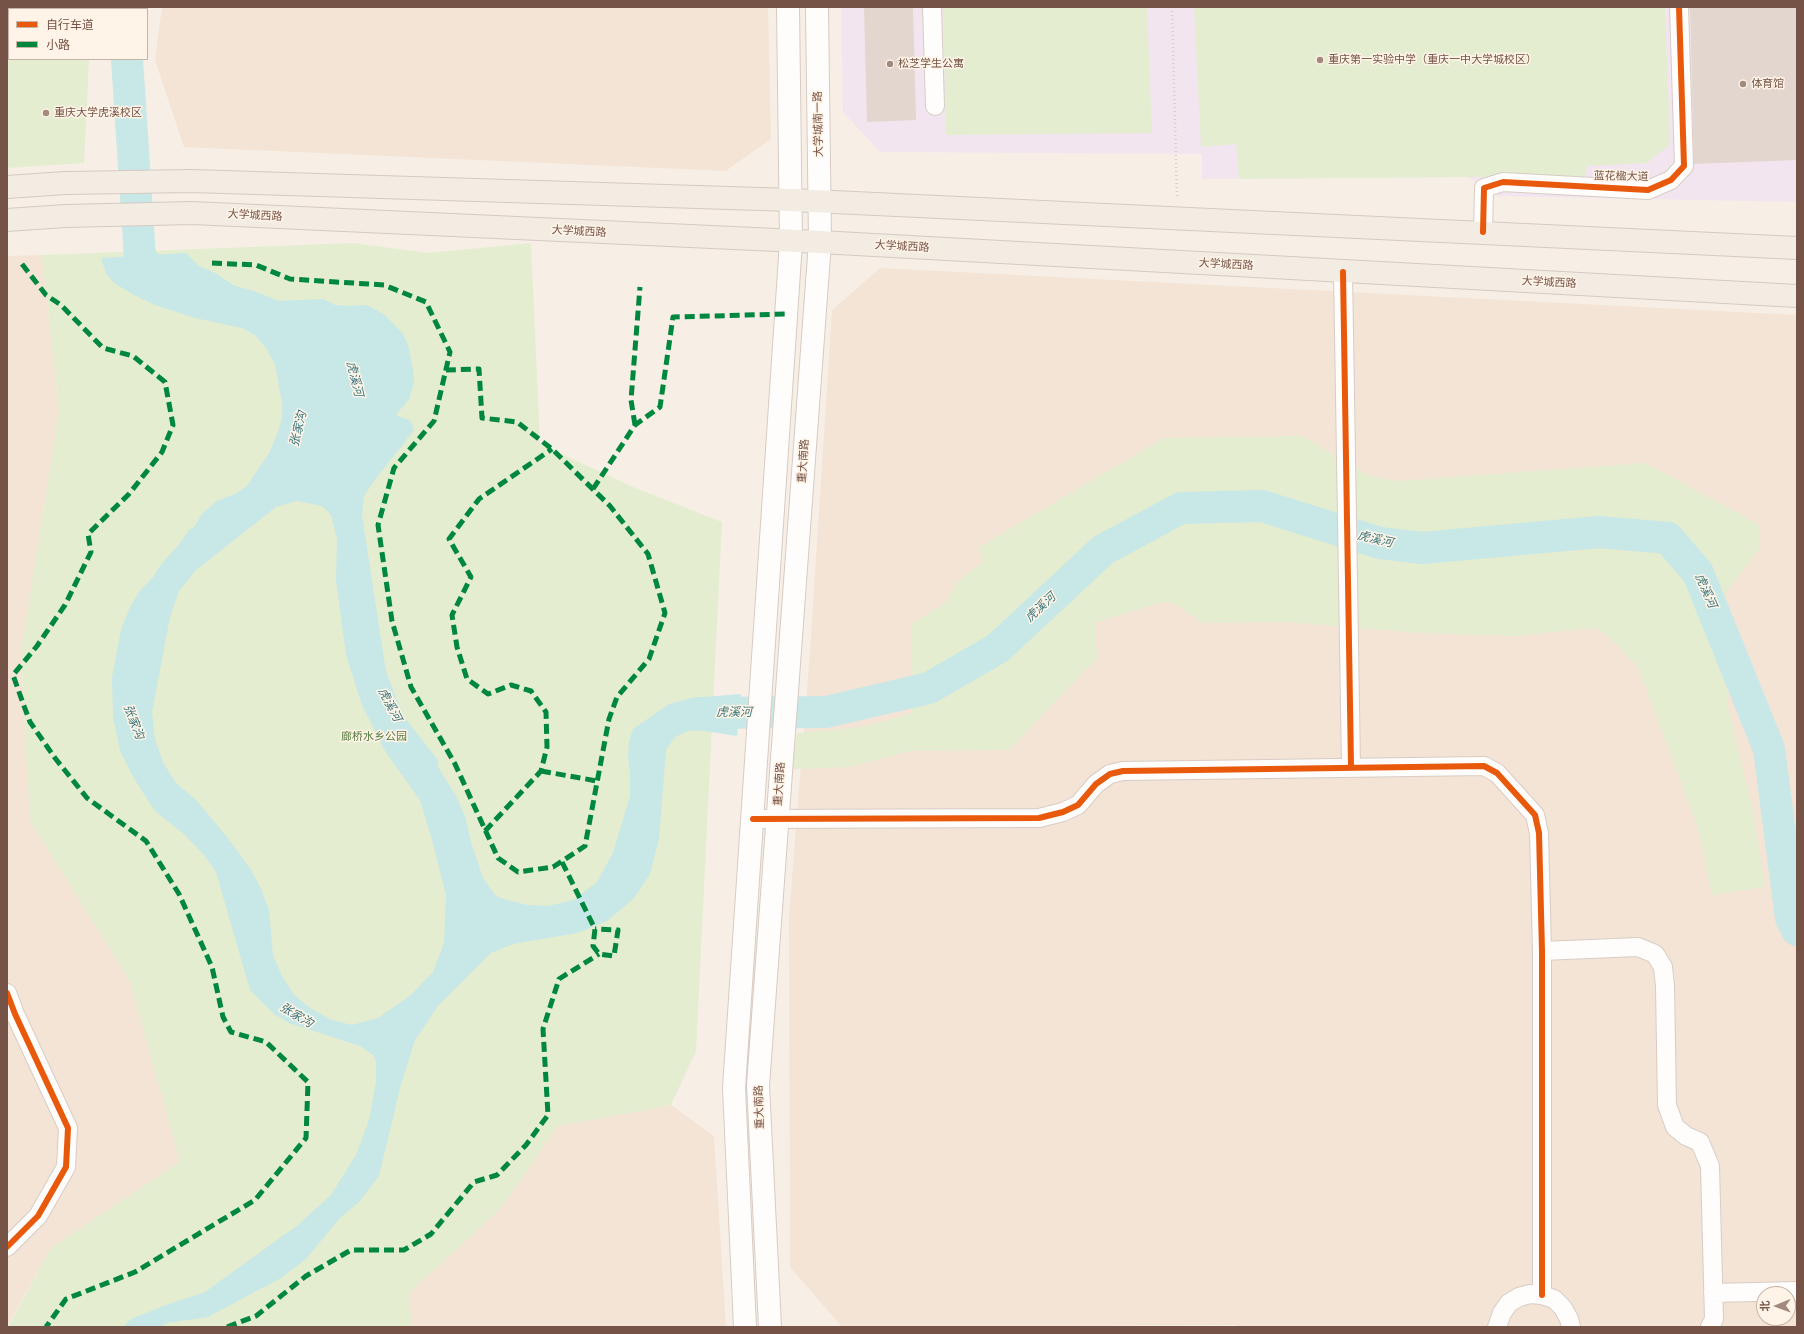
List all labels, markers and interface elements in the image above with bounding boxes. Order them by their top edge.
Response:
legend [8,8,148,60]
text: 自行车道 [46,15,94,34]
text: 小路 [46,35,70,54]
place label: 重庆第一实验中学（重庆一中大学城校区） [1328,53,1537,67]
marker: 重庆第一实验中学（重庆一中大学城校区） [1315,55,1325,65]
place label: 松芝学生公寓 [898,57,964,71]
marker: 松芝学生公寓 [885,59,895,69]
place label: 体育馆 [1751,77,1784,91]
marker: 体育馆 [1738,79,1748,89]
street label: 大学城南一路 [812,91,826,157]
place label: 重庆大学虎溪校区 [54,106,142,120]
marker: 重庆大学虎溪校区 [41,108,51,118]
street label: 蓝花楹大道 [1593,170,1649,184]
street label: 大学城西路 [227,208,283,224]
street label: 大学城西路 [551,224,607,240]
street label: 大学城西路 [874,239,930,255]
street label: 大学城西路 [1198,257,1254,273]
street label: 大学城西路 [1521,275,1577,291]
water label: 虎溪河 [343,360,365,398]
water label: 张家沟 [288,410,310,448]
street label: 重大南路 [796,439,812,483]
water label: 虎溪河 [1356,529,1394,551]
water label: 虎溪河 [1691,572,1719,610]
water label: 虎溪河 [1023,590,1059,626]
water label: 虎溪河 [374,686,404,724]
water label: 张家沟 [120,703,146,741]
water label: 虎溪河 [716,706,752,720]
park label: 廊桥水乡公园 [341,730,407,744]
street label: 重大南路 [772,762,788,806]
water label: 张家沟 [277,1001,315,1031]
street label: 重大南路 [753,1085,767,1129]
north arrow [1756,1286,1796,1326]
text: 北 [1757,1301,1773,1312]

